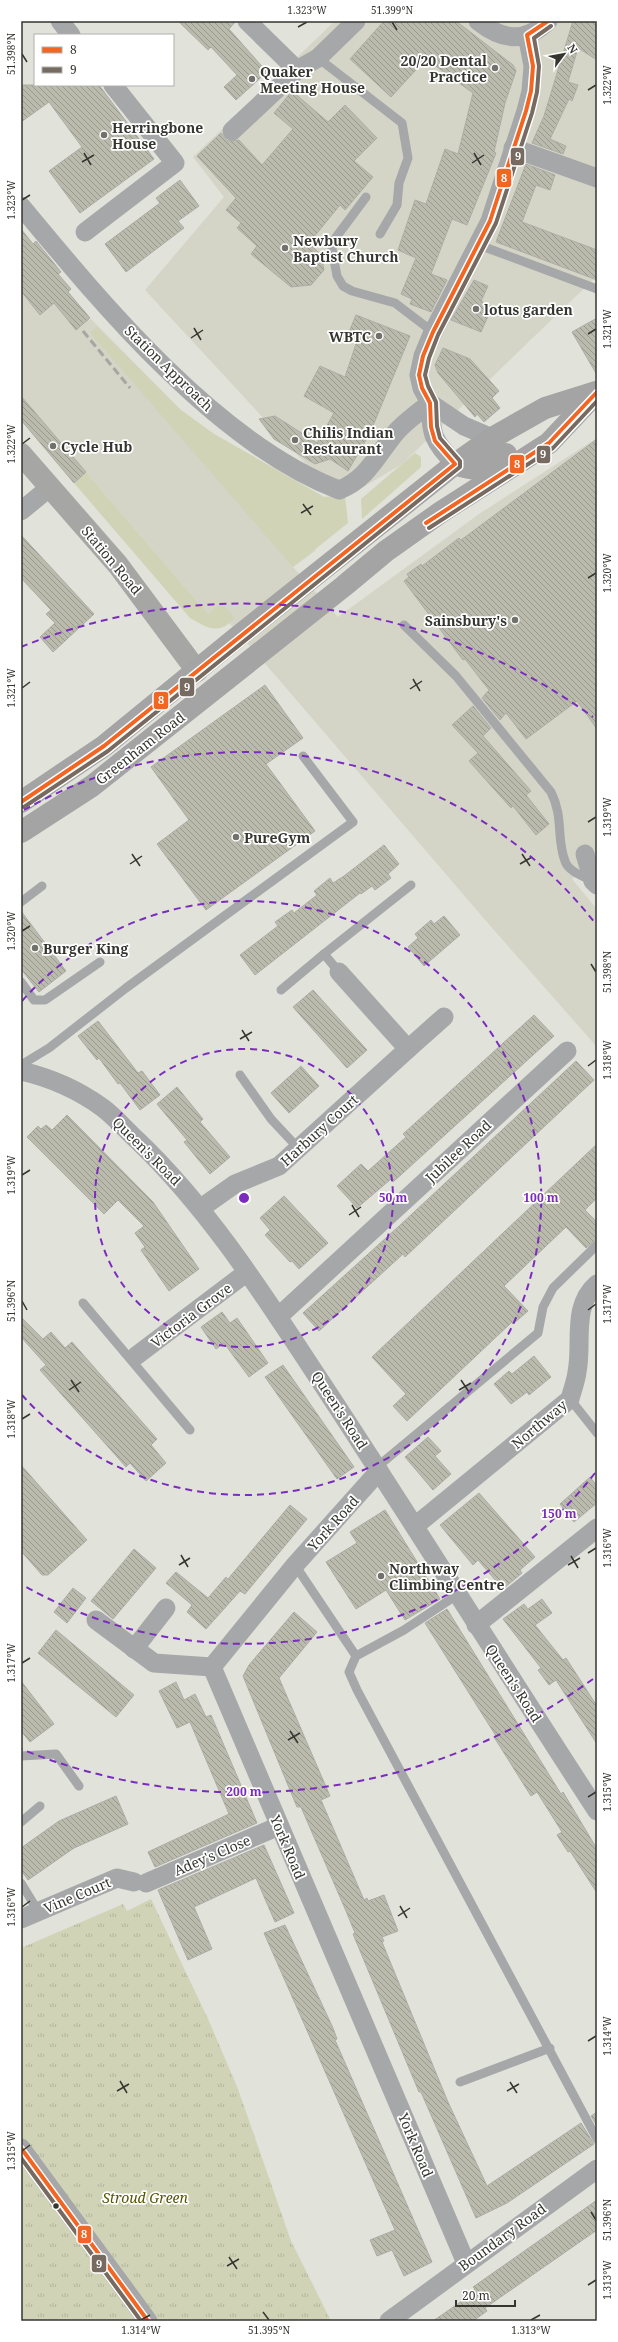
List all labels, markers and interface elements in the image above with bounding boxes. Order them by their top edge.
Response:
text: 1.323°W [287,3,327,17]
text: 51.399°N [371,3,413,17]
text: 51.398°N [4,33,18,75]
legend [34,34,174,86]
north arrow [544,34,584,74]
text: 8 [70,41,77,58]
text: N [564,41,582,56]
place label: 20/20 Dental Practice [401,51,487,86]
text: 9 [70,61,77,78]
place label: Quaker Meeting House [260,62,365,97]
marker: 20/20 Dental Practice [490,63,500,73]
text: 1.322°W [600,65,614,105]
marker: Quaker Meeting House [247,74,257,84]
place label: Herringbone House [112,118,203,153]
marker: Herringbone House [99,130,109,140]
line badge: 9 [510,147,525,166]
text: 9 [515,148,521,163]
line badge: 8 [496,168,512,188]
text: 8 [501,170,507,185]
text: 1.323°W [4,180,18,220]
place label: Newbury Baptist Church [293,231,399,266]
marker: Newbury Baptist Church [280,243,290,253]
place label: lotus garden [484,300,573,319]
marker: lotus garden [471,304,481,314]
text: 1.321°W [600,309,614,349]
street label: Station Approach [121,321,217,415]
place label: WBTC [329,327,371,346]
marker: WBTC [374,331,384,341]
place label: Chilis Indian Restaurant [303,423,394,458]
text: 1.322°W [4,424,18,464]
marker: Chilis Indian Restaurant [290,435,300,445]
place label: Cycle Hub [61,437,132,456]
marker: Cycle Hub [48,441,58,451]
line badge: 9 [536,445,551,464]
text: 9 [540,446,546,461]
line badge: 8 [509,454,525,474]
text: 8 [514,456,520,471]
street label: Station Road [78,522,147,599]
text: 1.320°W [600,553,614,593]
place label: Sainsbury's [425,611,507,630]
marker: Sainsbury's [510,615,520,625]
text: 1.321°W [4,668,18,708]
line badge: 9 [179,677,195,697]
text: 9 [184,679,190,694]
line badge: 8 [153,691,169,710]
text: 8 [158,692,164,707]
street label: Greenham Road [92,707,189,789]
text: 1.319°W [600,797,614,837]
place label: PureGym [244,828,310,847]
marker: PureGym [231,832,241,842]
text: 1.320°W [4,911,18,951]
place label: Burger King [43,939,128,958]
marker: Burger King [30,943,40,953]
text: 51.398°N [600,951,614,993]
text: 1.318°W [600,1040,614,1080]
street label: Harbury Court [276,1090,362,1170]
street label: Queen's Road [109,1113,186,1190]
street label: Jubilee Road [420,1115,495,1187]
text: 1.319°W [4,1155,18,1195]
text: 50 m [379,1189,407,1206]
text: 100 m [523,1189,559,1206]
centre of rings [237,1191,251,1205]
street label: Victoria Grove [147,1278,235,1352]
text: 51.396°N [4,1280,18,1322]
text: 1.317°W [600,1284,614,1324]
street label: Queen's Road [308,1367,373,1453]
street label: Northway [507,1395,571,1453]
text: 1.318°W [4,1399,18,1439]
street label: York Road [303,1491,363,1555]
text: 150 m [541,1505,577,1522]
text: 1.316°W [600,1528,614,1568]
place label: Northway Climbing Centre [389,1559,505,1594]
marker: Northway Climbing Centre [376,1571,386,1581]
street label: Queen's Road [482,1640,547,1726]
text: 1.317°W [4,1643,18,1683]
text: 1.315°W [600,1772,614,1812]
text: 200 m [226,1783,262,1800]
street label: York Road [266,1811,310,1882]
street label: Adey's Close [171,1830,253,1880]
street label: Vine Court [41,1872,114,1918]
text: 1.316°W [4,1887,18,1927]
text: 1.314°W [600,2016,614,2056]
street label: York Road [394,2109,438,2180]
text: 1.315°W [4,2131,18,2171]
park label: Stroud Green [102,2188,188,2207]
street label: Boundary Road [455,2199,550,2275]
text: 51.396°N [600,2199,614,2241]
unlabelled marker [51,2201,61,2211]
line badge: 8 [77,2225,92,2244]
text: 8 [81,2226,87,2241]
line badge: 9 [91,2254,107,2273]
text: 9 [96,2256,102,2271]
text: 1.313°W [600,2260,614,2300]
scale bar [456,2282,515,2308]
text: 20 m [462,2287,490,2304]
text: 1.314°W [121,2323,161,2337]
text: 51.395°N [248,2323,290,2337]
text: 1.313°W [511,2323,551,2337]

